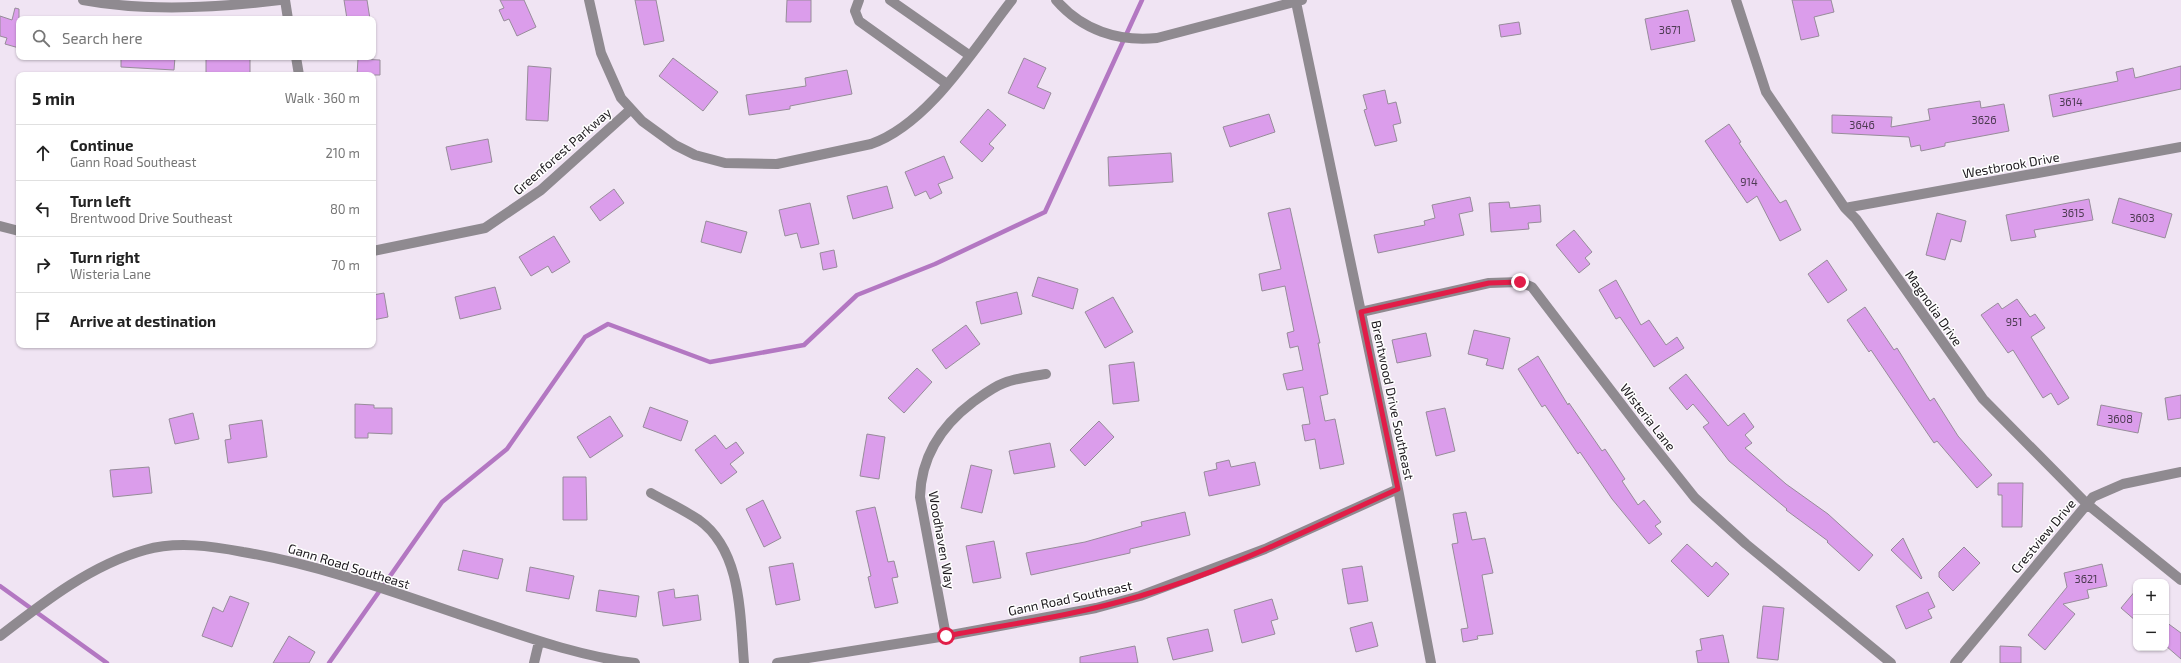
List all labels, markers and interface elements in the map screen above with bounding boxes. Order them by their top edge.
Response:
search box [16,16,376,60]
house number: 3671 [1659,23,1681,36]
icon: search [30,27,52,49]
text: Search here [62,29,143,47]
text: 5 min [32,88,75,108]
text: Walk · 360 m [285,90,360,106]
house number: 3614 [2059,95,2083,108]
street label: Greenforest Parkway [510,104,614,198]
house number: 3626 [1972,113,1996,126]
house number: 3646 [1849,118,1875,131]
text: Continue [70,136,133,154]
icon: ahead [32,142,54,164]
text: 210 m [325,145,360,161]
street label: Westbrook Drive [1961,149,2061,181]
text: Gann Road Southeast [70,154,196,170]
house number: 914 [1740,175,1758,188]
text: Turn left [70,192,131,210]
icon: left [32,198,54,220]
text: 80 m [330,201,360,217]
house number: 3615 [2062,206,2084,219]
text: Brentwood Drive Southeast [70,210,232,226]
house number: 3603 [2129,211,2155,224]
text: Turn right [70,248,140,266]
icon: right [32,254,54,276]
text: 70 m [331,257,360,273]
text: Wisteria Lane [70,266,151,282]
street label: Magnolia Drive [1902,267,1966,349]
route end [1511,273,1529,291]
icon: arrive [32,310,54,332]
text: Arrive at destination [70,312,216,330]
house number: 951 [2006,315,2022,328]
street label: Brentwood Drive Southeast [1368,319,1418,481]
street label: Wisteria Lane [1617,380,1679,454]
house number: 3608 [2107,412,2133,425]
street label: Woodhaven Way [926,490,959,590]
street label: Crestview Drive [2007,495,2079,577]
street label: Gann Road Southeast [286,540,412,592]
house number: 3621 [2075,572,2097,585]
street label: Gann Road Southeast [1007,577,1134,619]
map controls [2133,579,2169,651]
button: + [2133,579,2169,615]
button: − [2133,615,2169,651]
route start [937,627,955,645]

